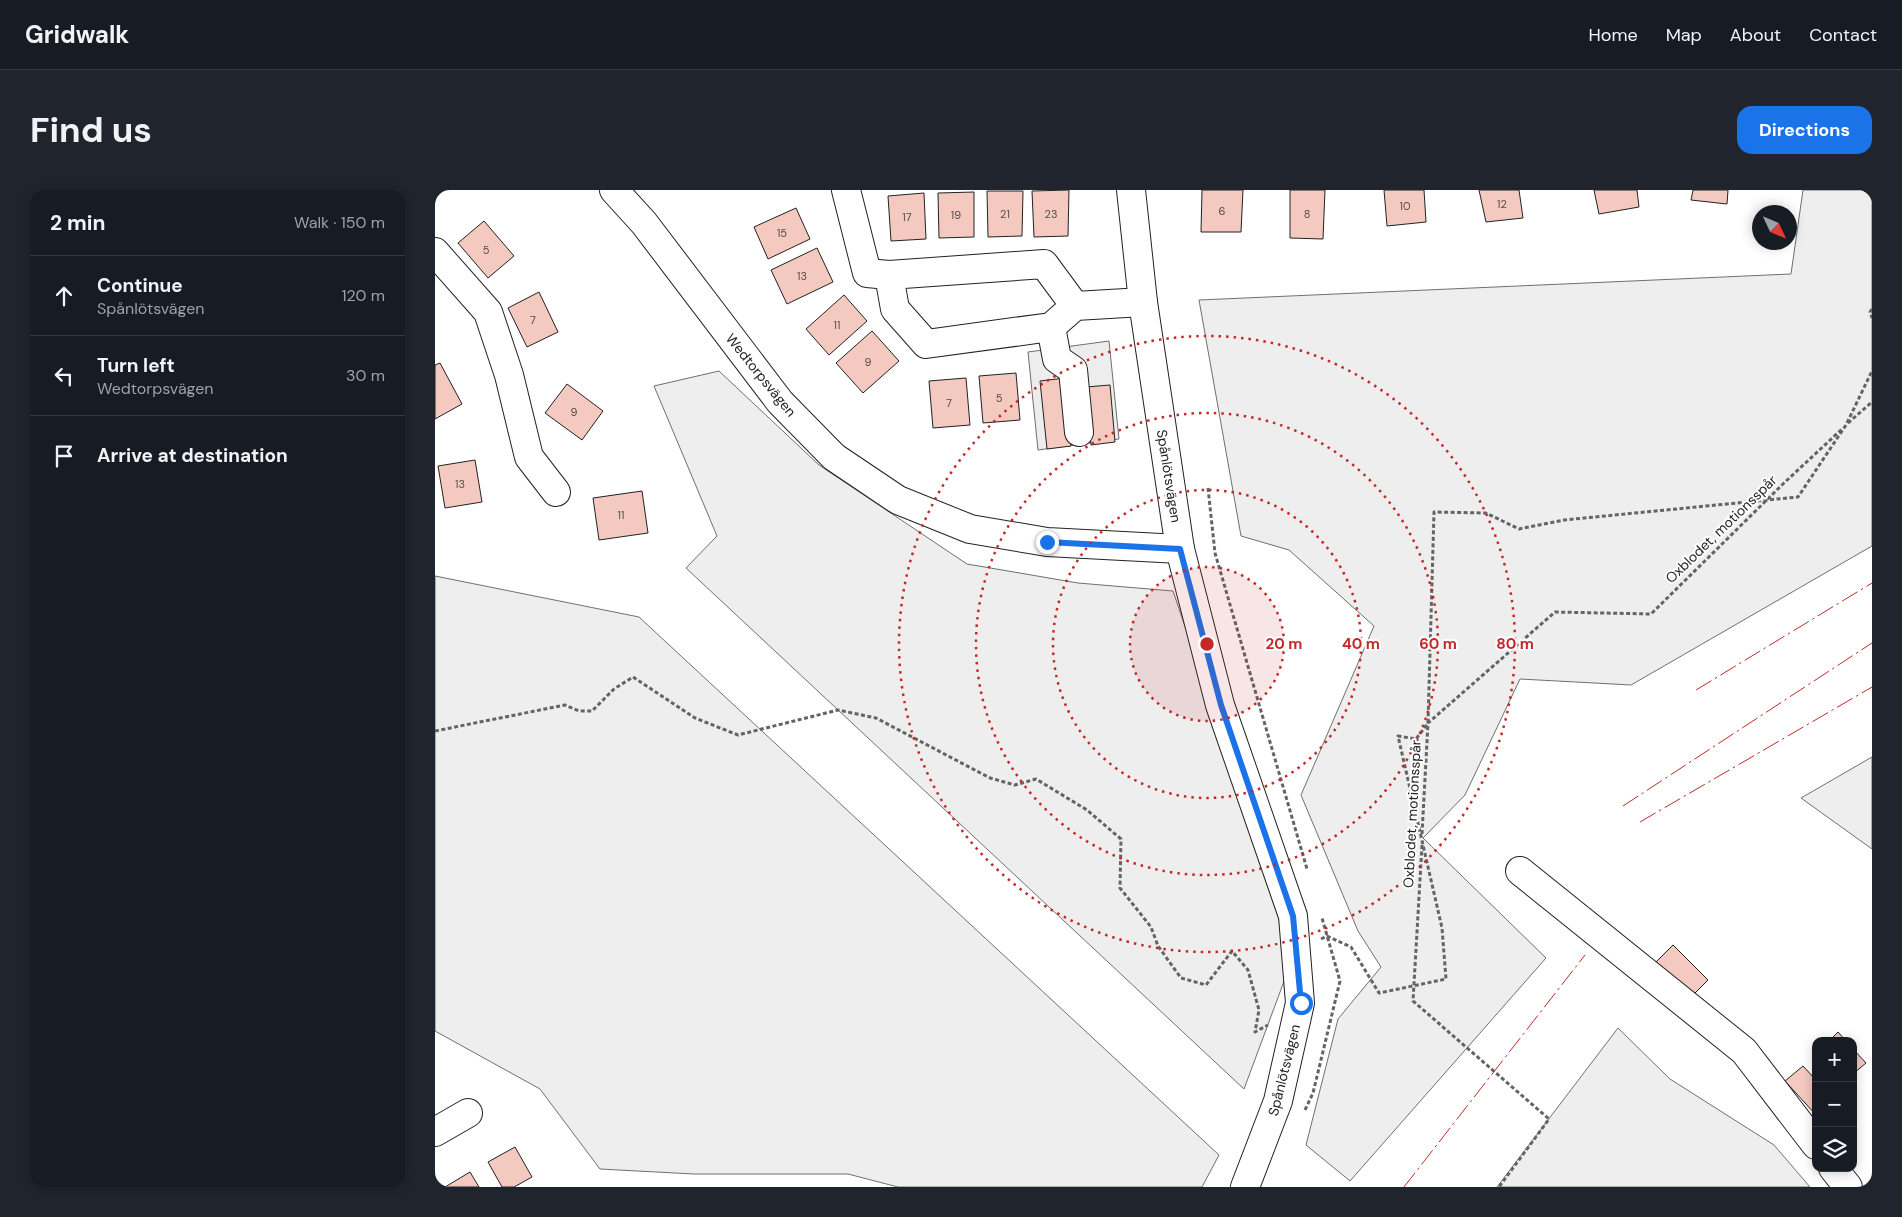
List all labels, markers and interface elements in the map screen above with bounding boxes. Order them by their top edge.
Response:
text: Gridwalk [25,19,129,50]
text: Home [1588,23,1638,47]
text: Map [1666,23,1702,47]
text: About [1730,23,1781,47]
text: Contact [1809,23,1877,47]
button: Directions [1737,106,1872,154]
text: Find us [30,107,152,153]
house number: 12 [1497,197,1507,211]
house number: 10 [1400,199,1410,213]
house number: 6 [1219,204,1226,218]
north arrow [1752,205,1797,250]
house number: 21 [1000,207,1010,221]
house number: 23 [1045,207,1057,221]
house number: 8 [1304,207,1310,221]
house number: 19 [951,208,961,222]
text: 2 min [50,209,106,237]
house number: 17 [902,210,912,224]
text: Walk · 150 m [294,212,385,233]
house number: 15 [777,226,787,240]
house number: 5 [483,243,490,257]
house number: 13 [797,269,807,283]
text: Continue [97,273,183,298]
icon: ahead [50,282,78,310]
text: 120 m [341,285,385,306]
text: Spånlötsvägen [97,298,204,319]
house number: 7 [530,313,536,327]
house number: 11 [834,318,840,332]
street label: Wedtorpsvägen [722,330,800,420]
text: Turn left [97,353,175,378]
house number: 9 [865,355,872,369]
icon: left [50,362,78,390]
text: 30 m [346,365,385,386]
text: Wedtorpsvägen [97,378,213,399]
house number: 5 [996,391,1003,405]
house number: 7 [946,396,952,410]
house number: 9 [571,405,578,419]
street label: Spånlötsvägen [1153,428,1185,524]
icon: arrive [50,442,78,470]
text: Arrive at destination [97,443,288,468]
street label: Oxblodet, motionsspår [1661,471,1781,587]
house number: 13 [455,477,465,491]
house number: 11 [618,508,624,522]
route end [1036,531,1059,554]
text: 20 m [1266,634,1302,654]
text: 40 m [1342,634,1380,654]
text: 60 m [1419,634,1457,654]
text: 80 m [1496,634,1534,654]
centre of rings [1198,635,1216,653]
street label: Oxblodet, motionsspår [1399,740,1425,888]
route start [1290,992,1313,1015]
street label: Spånlötsvägen [1264,1022,1304,1118]
map controls [1812,1037,1857,1172]
button: + [1812,1037,1857,1082]
button: − [1812,1082,1857,1127]
button: layers [1812,1127,1857,1172]

